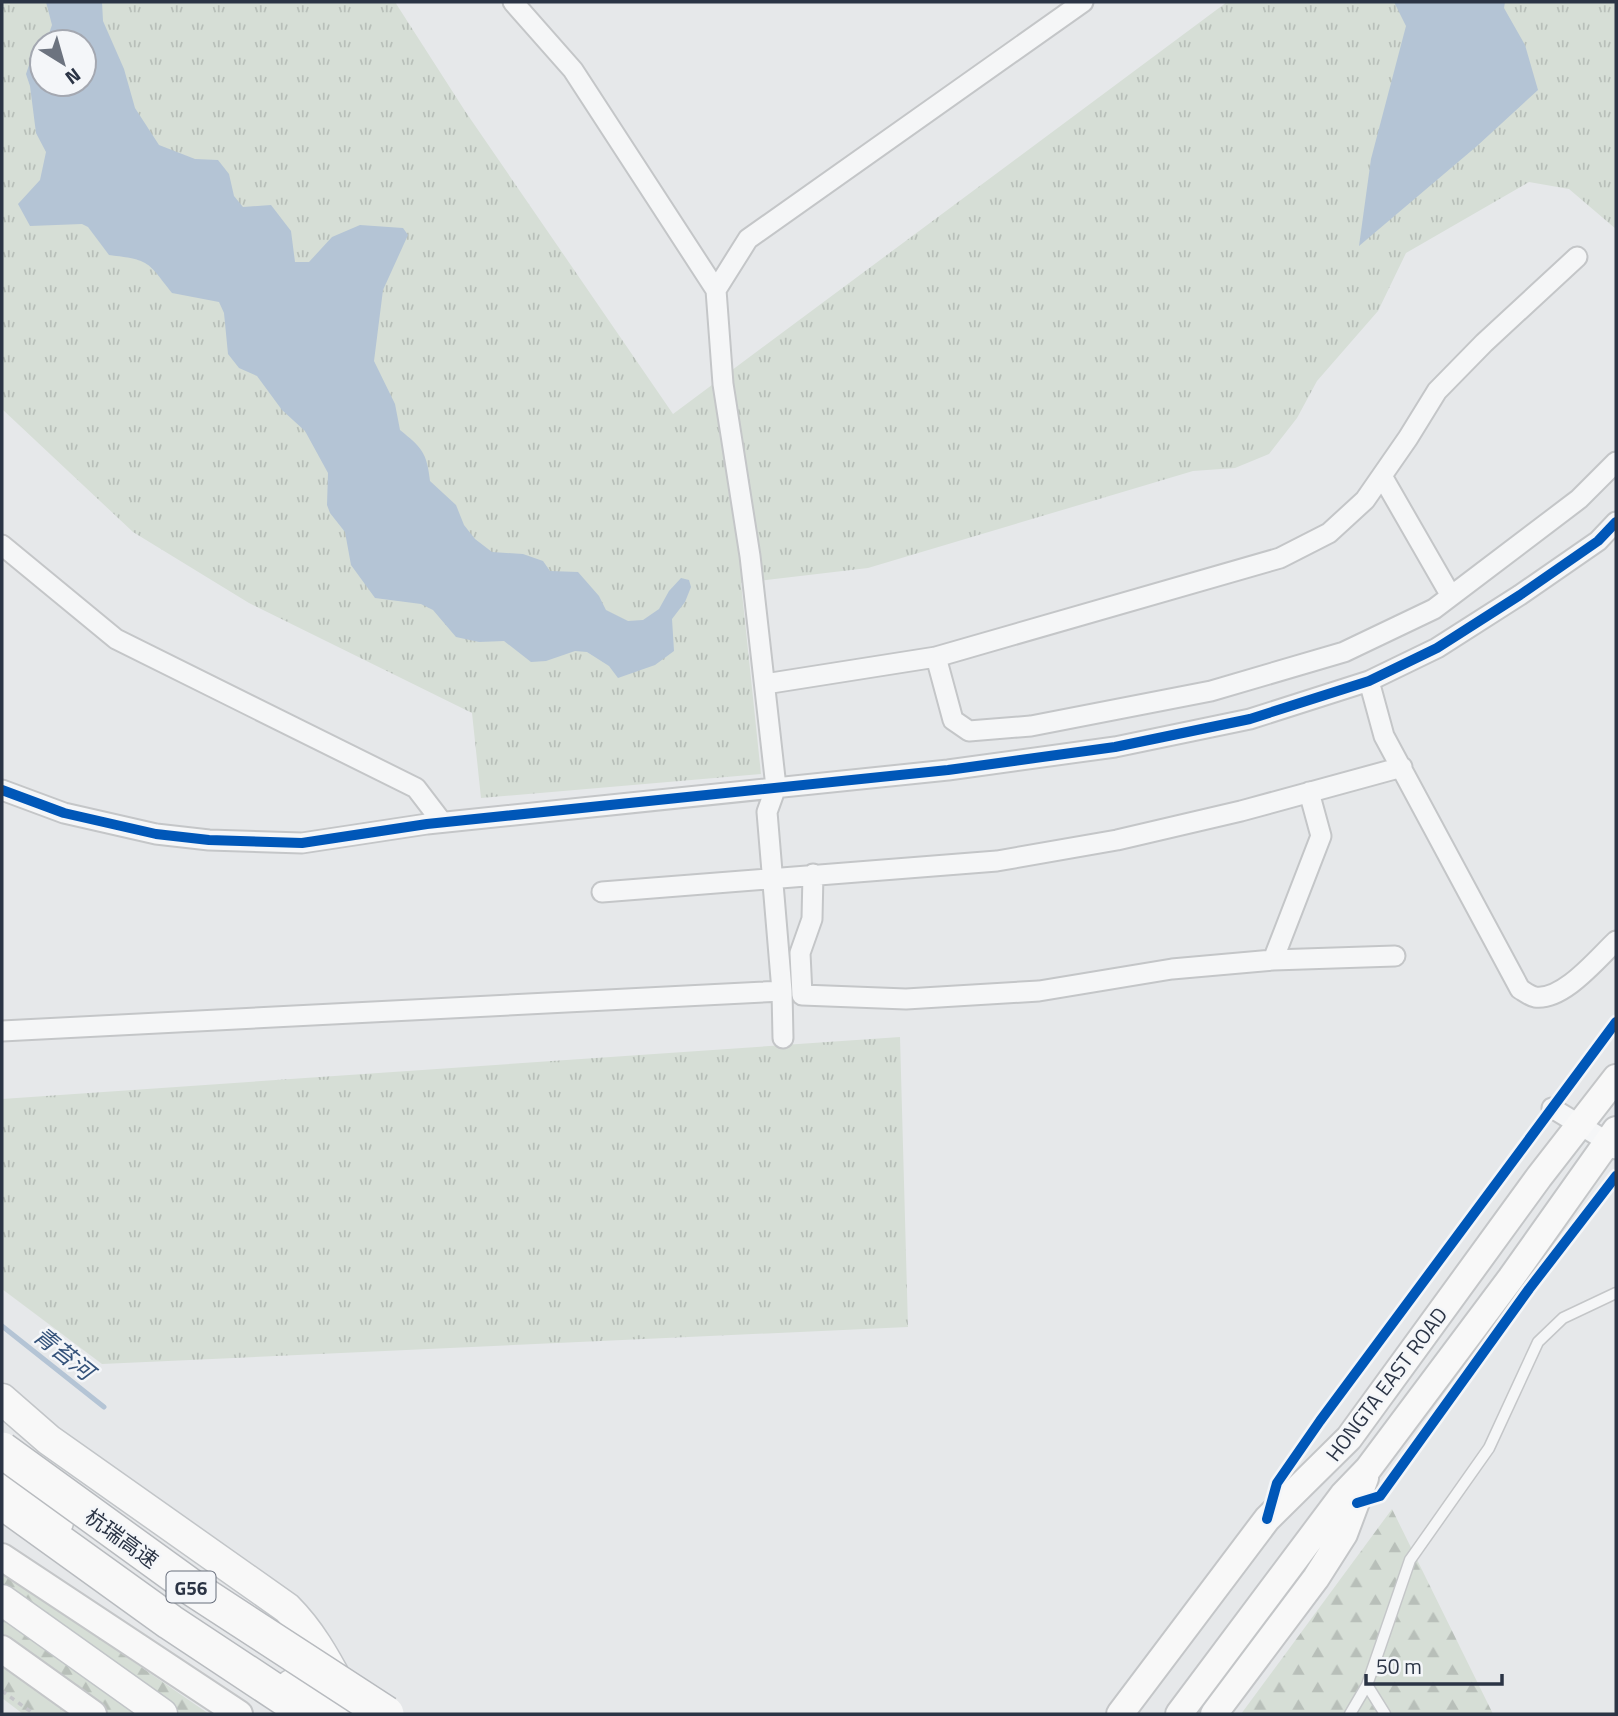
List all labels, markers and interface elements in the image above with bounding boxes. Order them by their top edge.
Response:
north arrow [28,28,98,98]
text: N [60,61,88,93]
street label: HONGTA EAST ROAD [1317,1300,1455,1468]
water label: 青苔河 [26,1318,105,1391]
street label: 杭瑞高速 [79,1500,165,1576]
road number: G56 [166,1572,216,1602]
scale bar [1366,1642,1502,1686]
text: 50 m [1376,1650,1422,1682]

